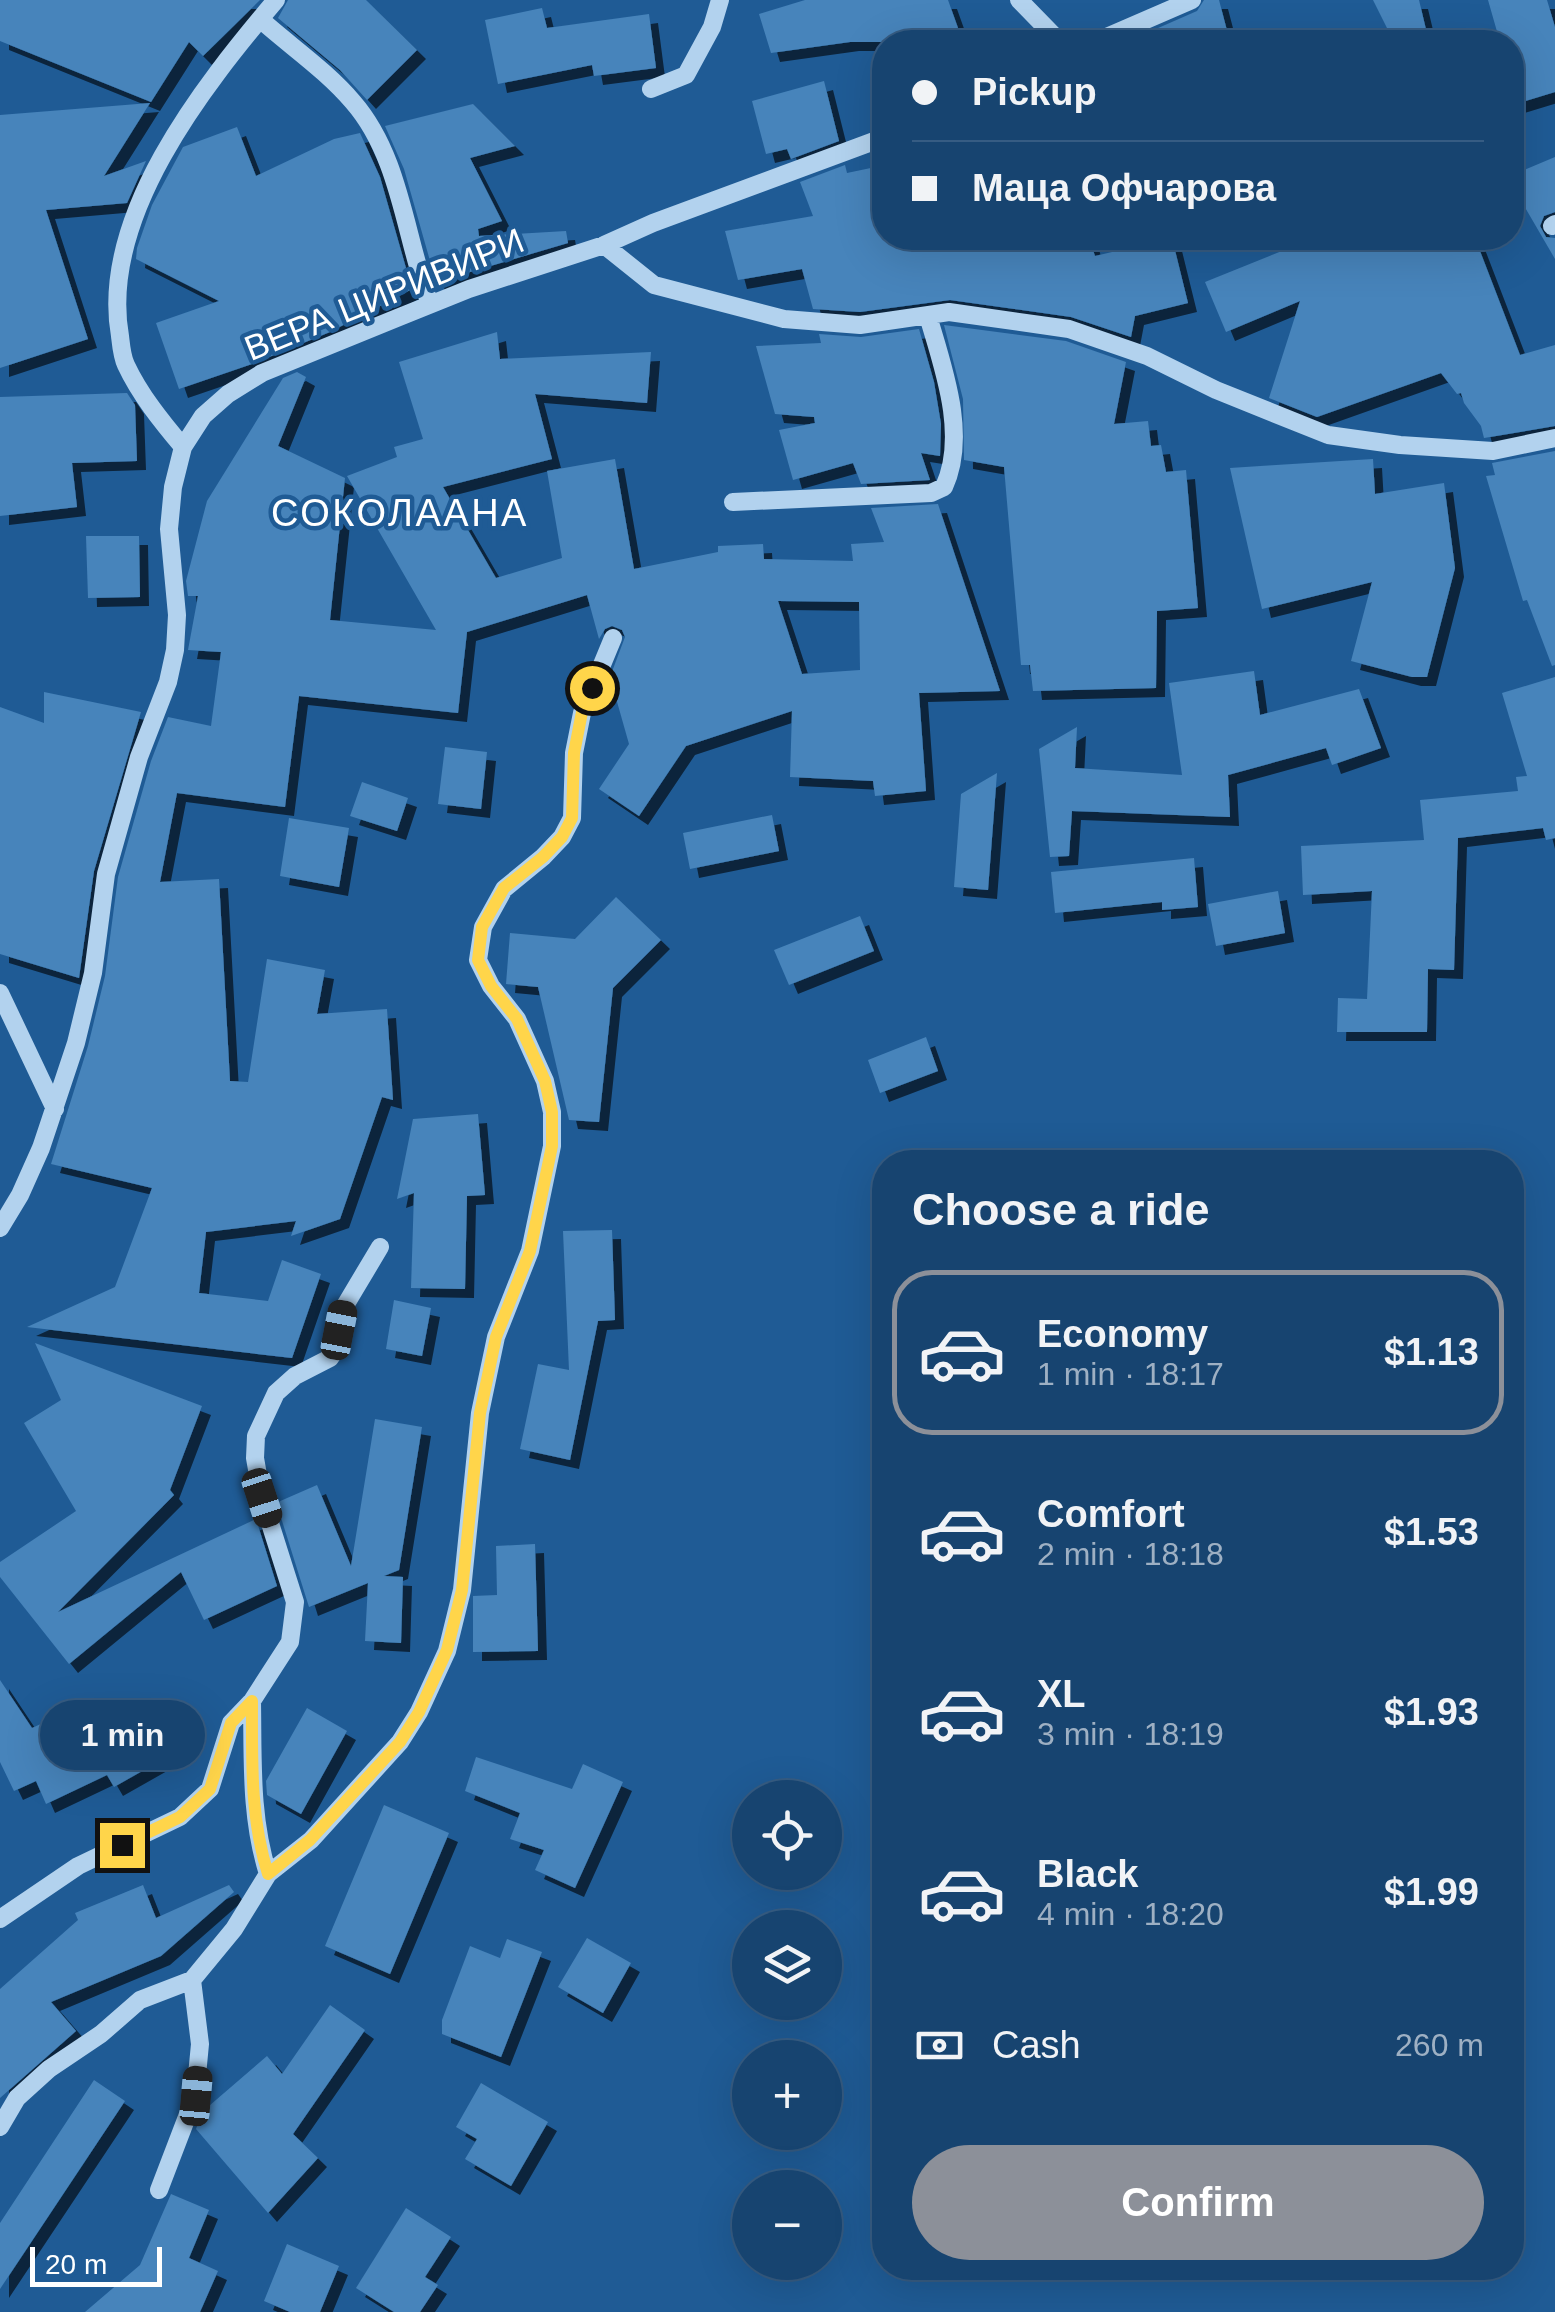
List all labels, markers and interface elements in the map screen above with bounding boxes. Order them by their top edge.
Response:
text: Pickup [972,71,1097,113]
text: Маца Офчарова [972,167,1276,209]
street label: ВЕРА ЦИРИВИРИ [239,220,529,368]
district label: СОКОЛААНА [271,492,529,534]
route start [570,666,615,711]
text: Choose a ride [912,1184,1210,1235]
car [319,1298,359,1362]
icon: car [917,1308,1007,1398]
text: Economy [1037,1313,1208,1355]
text: $1.13 [1384,1331,1479,1373]
text: 1 min · 18:17 [1037,1356,1224,1392]
car [238,1465,286,1531]
icon: car [917,1488,1007,1578]
text: Comfort [1037,1493,1185,1535]
text: $1.53 [1384,1511,1479,1553]
text: 2 min · 18:18 [1037,1536,1224,1572]
icon: car [917,1668,1007,1758]
text: XL [1037,1673,1086,1715]
text: $1.93 [1384,1691,1479,1733]
callout: 1 min [39,1700,204,1770]
text: 3 min · 18:19 [1037,1716,1224,1752]
text: 1 min [81,1717,164,1753]
map controls [732,1780,842,2280]
button: locate [732,1780,842,1890]
route end [100,1823,145,1868]
icon: car [917,1848,1007,1938]
text: Black [1037,1853,1138,1895]
text: $1.99 [1384,1871,1479,1913]
text: 4 min · 18:20 [1037,1896,1224,1932]
button: layers [732,1910,842,2020]
icon: cash [912,2018,967,2073]
text: Cash [992,2024,1081,2066]
text: 260 m [1395,2027,1484,2063]
button: + [732,2040,842,2150]
car [178,2065,214,2127]
button: Confirm [912,2145,1484,2260]
button: − [732,2170,842,2280]
scale bar [30,2242,162,2286]
text: 20 m [45,2249,107,2280]

